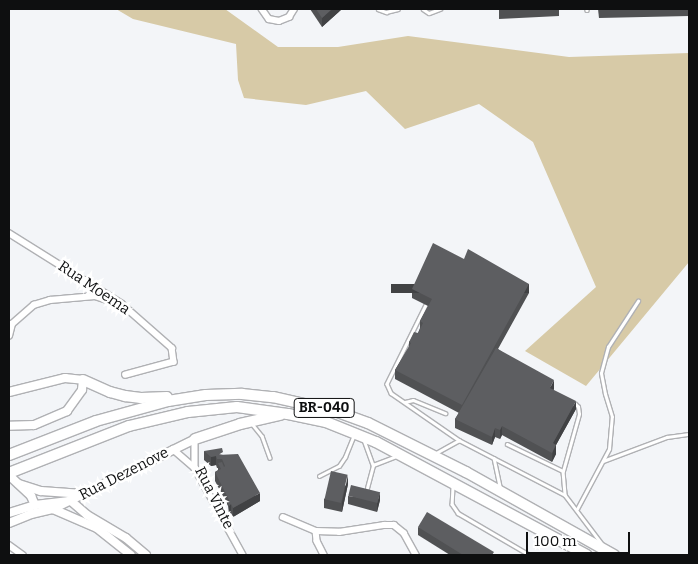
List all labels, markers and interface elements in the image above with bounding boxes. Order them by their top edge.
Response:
street label: Rua Moema [55,257,133,319]
road number: BR-040 [293,396,355,419]
street label: Rua Dezenove [76,444,172,504]
street label: Rua Vinte [191,464,237,532]
scale bar [528,522,632,554]
text: 100 m [534,532,577,550]

